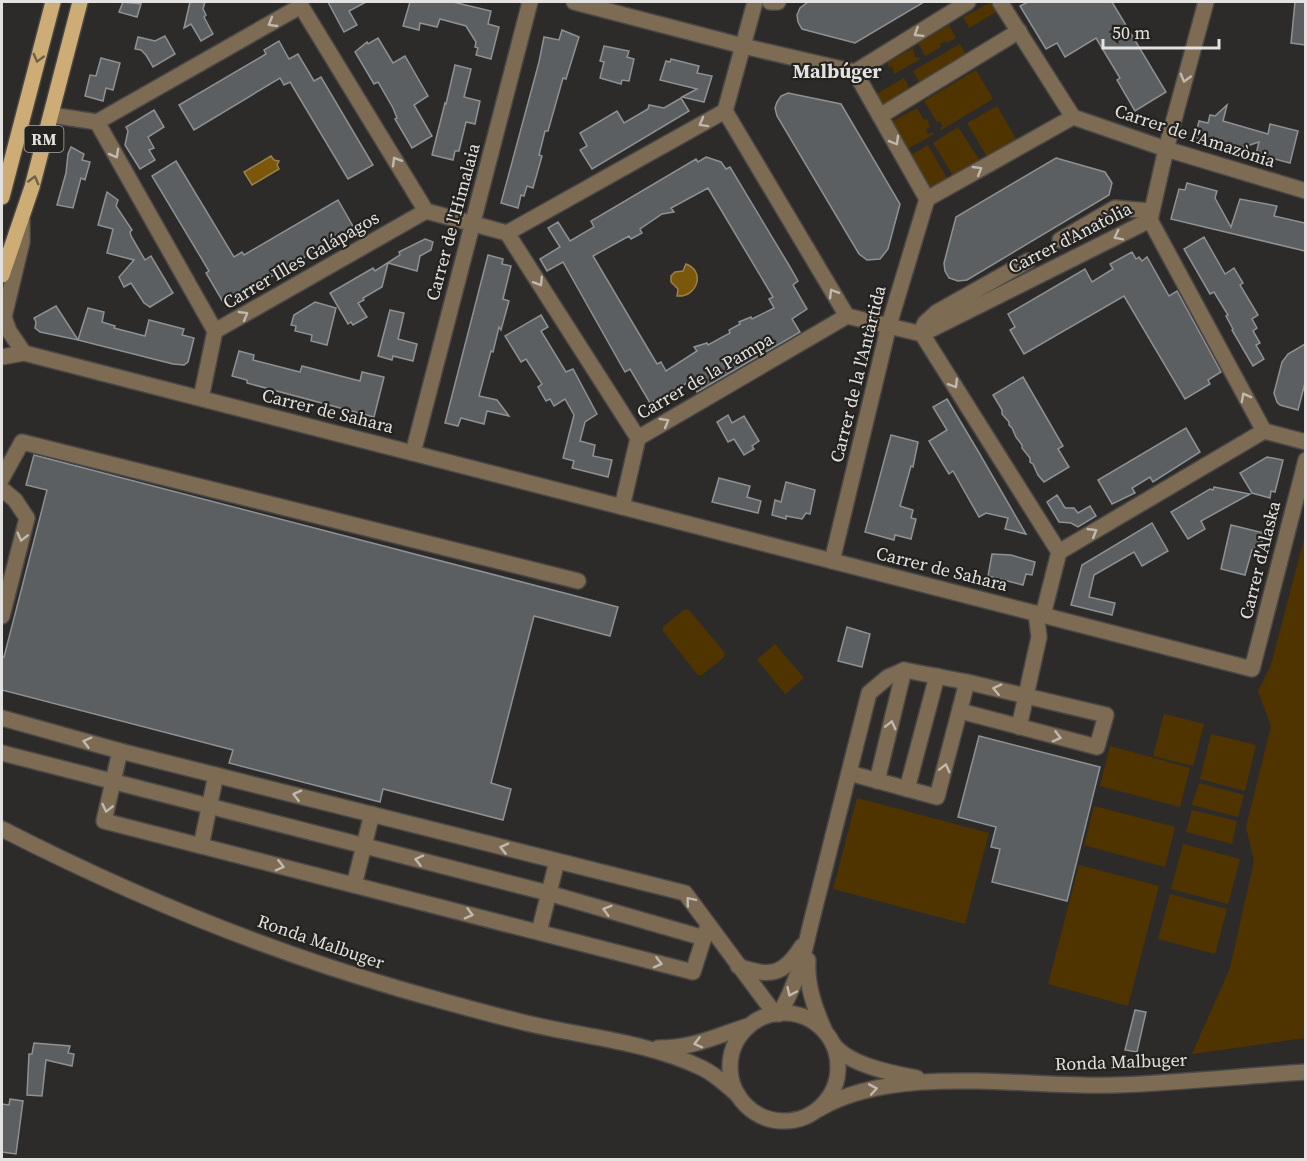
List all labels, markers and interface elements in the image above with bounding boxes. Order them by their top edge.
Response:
scale bar [1103,12,1218,50]
one-way arrow [268,15,278,27]
text: 50 m [1112,20,1150,45]
one-way arrow [914,25,924,37]
one-way arrow [33,53,46,63]
district label: Malbúger [792,57,882,85]
one-way arrow [1180,73,1193,83]
street label: Carrer de l'Amazònia [1112,98,1280,174]
one-way arrow [699,116,709,127]
road number: RM [24,126,63,152]
one-way arrow [887,135,899,145]
street label: Carrer de l'Himalaia [419,140,486,303]
one-way arrow [108,147,119,158]
one-way arrow [391,157,403,167]
one-way arrow [972,166,983,177]
one-way arrow [26,175,39,185]
street label: Carrer d'Anatòlia [1004,195,1137,279]
street label: Carrer Illes Galápagos [218,204,384,315]
one-way arrow [1113,228,1124,240]
one-way arrow [531,276,542,287]
street label: Carrer de la l'Antàrtida [823,282,892,465]
one-way arrow [829,289,841,299]
one-way arrow [238,310,248,322]
street label: Carrer de la Pampa [632,326,778,425]
one-way arrow [946,378,958,388]
street label: Carrer de Sahara [260,382,397,439]
one-way arrow [1241,393,1252,403]
one-way arrow [659,418,669,430]
street label: Carrer d'Alaska [1233,497,1286,622]
one-way arrow [1087,527,1097,539]
one-way arrow [16,532,29,542]
street label: Carrer de Sahara [874,540,1011,597]
one-way arrow [992,684,1002,697]
one-way arrow [883,720,896,730]
one-way arrow [1052,729,1062,742]
one-way arrow [83,737,93,749]
one-way arrow [938,763,950,774]
one-way arrow [292,790,302,803]
one-way arrow [101,803,114,813]
one-way arrow [499,842,509,855]
one-way arrow [414,855,424,868]
one-way arrow [274,859,285,871]
one-way arrow [686,897,697,908]
one-way arrow [602,905,613,917]
one-way arrow [464,907,474,920]
street label: Ronda Malbuger [254,908,388,975]
one-way arrow [653,955,663,968]
one-way arrow [787,985,799,996]
one-way arrow [693,1036,703,1049]
street label: Ronda Malbuger [1054,1047,1188,1076]
one-way arrow [868,1083,878,1096]

